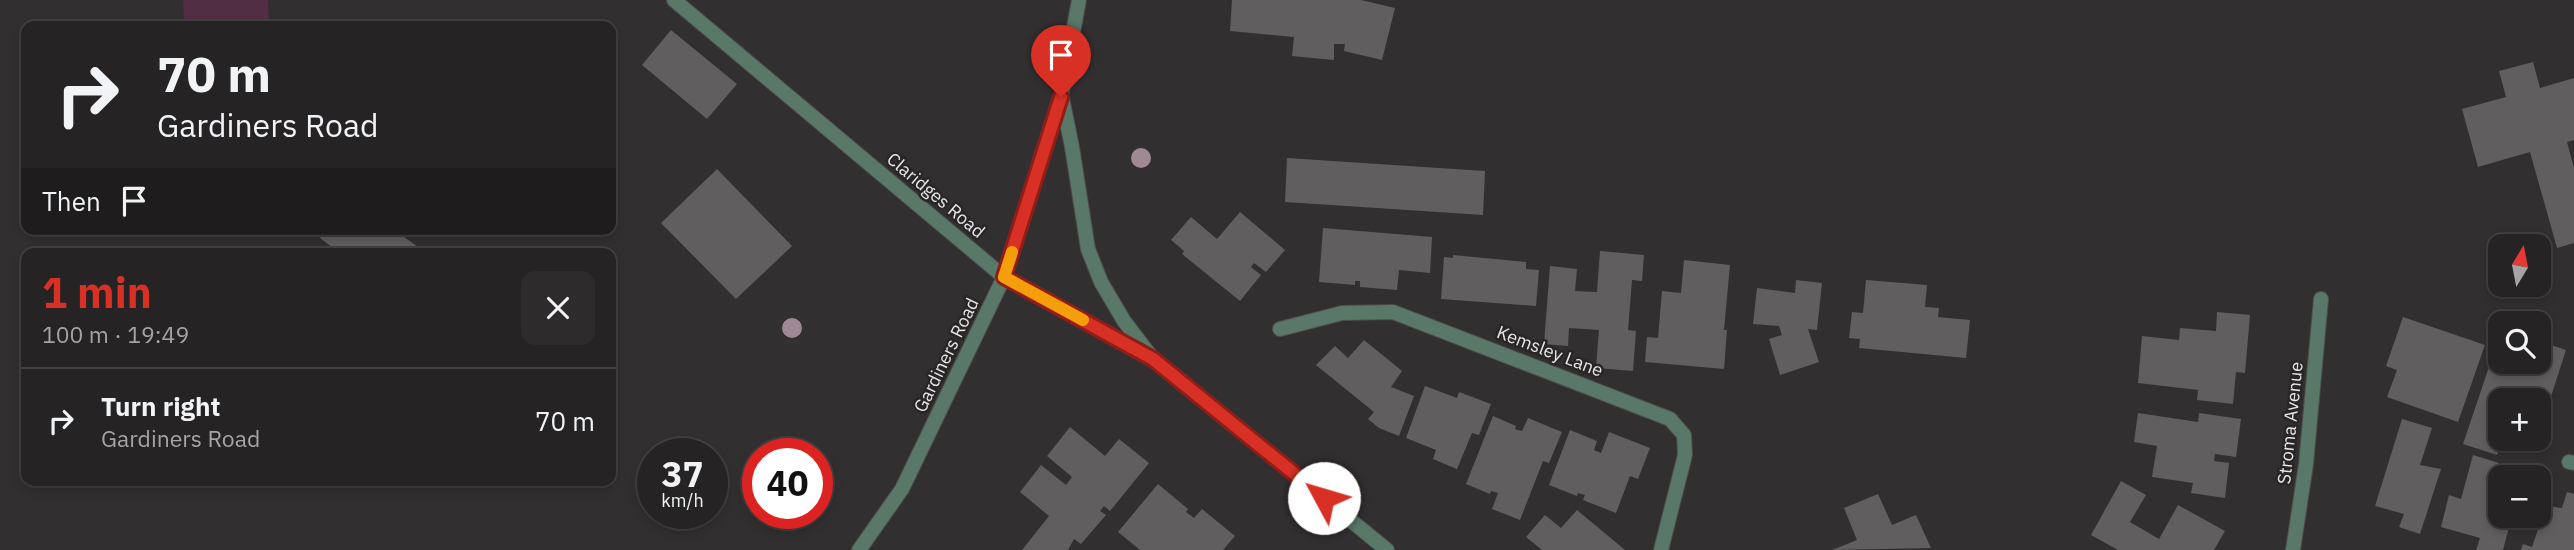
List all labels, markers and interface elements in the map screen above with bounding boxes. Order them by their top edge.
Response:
pin [1031,25,1091,97]
icon: arrive [1042,36,1080,74]
text: 70 m [157,42,271,105]
icon: right [42,49,133,140]
text: Gardiners Road [157,104,379,146]
street label: Claridges Road [882,147,990,243]
icon: arrive [115,182,153,220]
text: Then [42,184,101,218]
north arrow [2488,234,2552,298]
map controls [2488,234,2551,528]
text: 1 min [42,265,152,320]
button: close [521,271,595,345]
street label: Gardiners Road [908,294,984,416]
button: search [2488,311,2551,374]
text: 100 m · 19:49 [42,319,189,349]
street label: Kemsley Lane [1494,320,1606,382]
street label: Stroma Avenue [2272,361,2308,485]
button: + [2488,388,2551,451]
text: Turn right [101,389,220,423]
icon: right [42,402,80,440]
text: 70 m [535,404,595,438]
text: Gardiners Road [101,423,260,453]
speed limit sign: 40 [742,438,833,529]
text: 37 [661,451,704,497]
position arrow [1287,461,1361,535]
button: − [2488,465,2551,528]
text: km/h [661,489,704,512]

